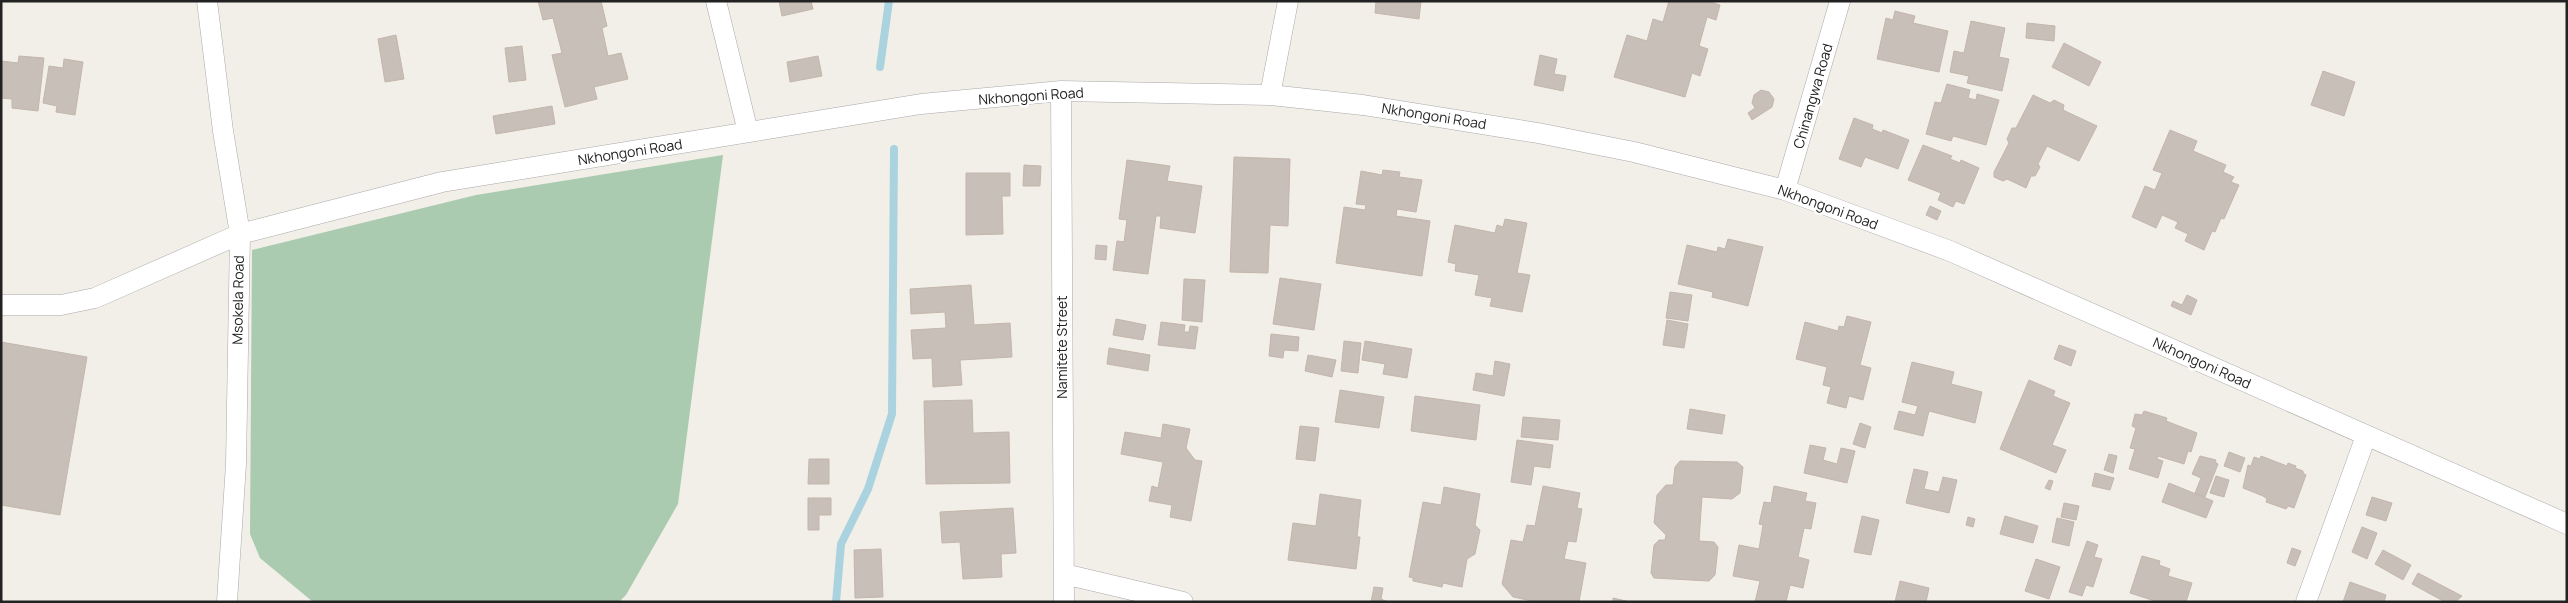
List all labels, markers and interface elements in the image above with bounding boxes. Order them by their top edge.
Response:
street label: Chinangwa Road [1788,41,1837,151]
street label: Nkhongoni Road [978,82,1084,109]
street label: Nkhongoni Road [1380,98,1488,133]
street label: Nkhongoni Road [576,134,684,169]
street label: Nkhongoni Road [1775,180,1881,234]
street label: Msokela Road [227,255,248,345]
street label: Namitete Street [1052,295,1071,399]
street label: Nkhongoni Road [2150,332,2254,393]

